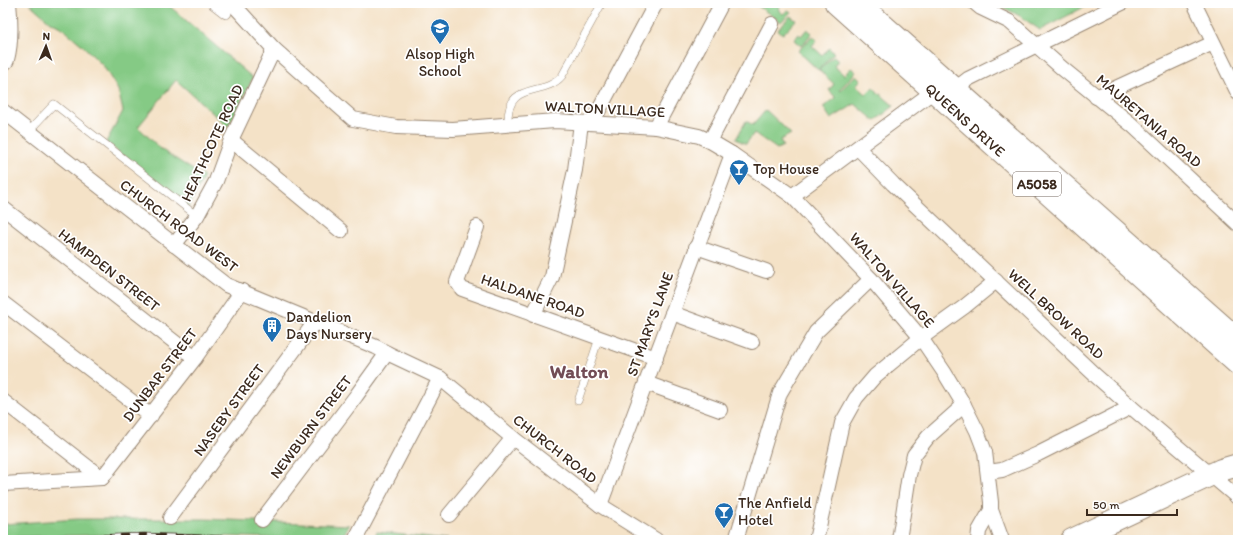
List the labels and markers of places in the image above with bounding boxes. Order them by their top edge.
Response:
school or university icon: Alsop High School [429,17,451,45]
place label: Alsop High School [405,45,475,80]
bar icon: Top House [728,158,750,186]
place label: Top House [753,160,819,178]
place label: Dandelion Days Nursery [286,308,372,343]
building icon: Dandelion Days Nursery [261,315,283,343]
place label: The Anfield Hotel [738,494,813,529]
bar icon: The Anfield Hotel [713,501,735,529]

